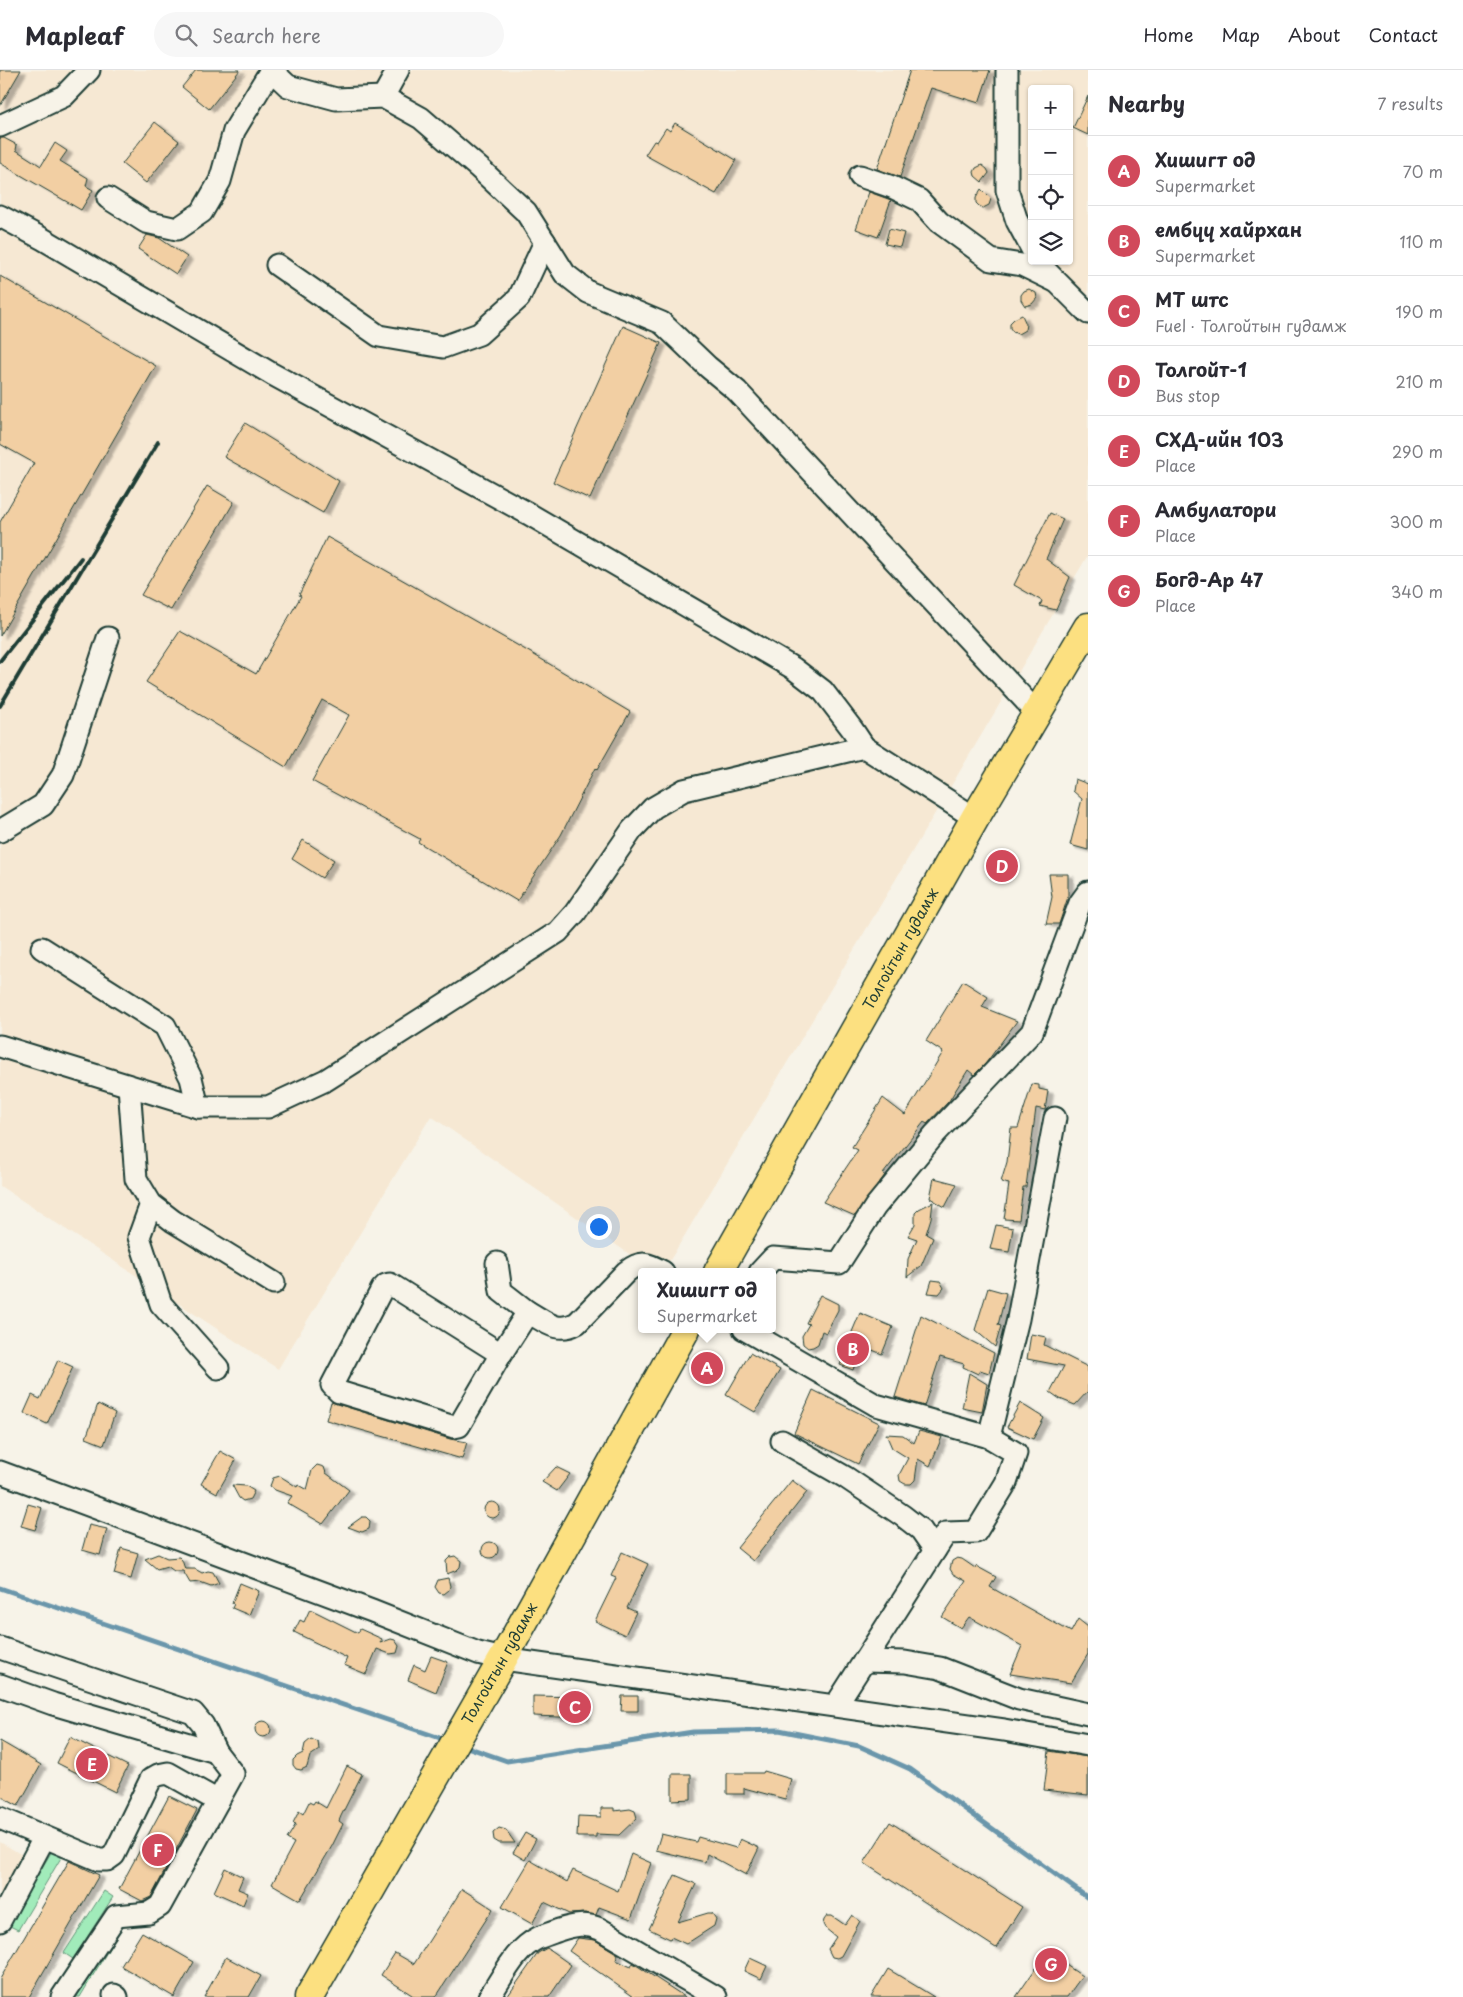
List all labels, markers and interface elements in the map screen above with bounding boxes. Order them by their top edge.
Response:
search box [154,12,504,57]
text: Mapleaf [25,17,124,53]
icon: search [172,21,200,49]
text: Search here [212,21,321,49]
text: Home [1143,21,1193,48]
text: Map [1221,21,1260,48]
text: About [1288,21,1340,48]
text: Contact [1368,21,1438,48]
map controls [1028,85,1073,265]
button: + [1028,85,1073,130]
text: Nearby [1108,87,1185,119]
text: 7 results [1378,91,1443,115]
button: − [1028,130,1073,175]
text: Хишигт од [1155,145,1255,173]
text: A [1118,159,1130,183]
text: 70 m [1403,159,1443,183]
text: Supermarket [1155,173,1255,197]
button: locate [1028,175,1073,220]
text: ембүү хайрхан [1155,215,1302,243]
button: layers [1028,220,1073,265]
text: B [1119,229,1129,253]
text: 110 m [1400,229,1443,253]
text: Supermarket [1155,243,1255,267]
text: МТ штс [1155,285,1229,313]
text: C [1118,299,1130,323]
text: 190 m [1395,299,1443,323]
text: Fuel · Толгойтын гудамж [1155,313,1346,337]
text: Толгойт-1 [1155,355,1247,383]
text: D [1118,369,1130,393]
text: 210 m [1395,369,1443,393]
text: Bus stop [1155,383,1220,407]
text: СХД-ийн 103 [1155,425,1284,453]
text: E [1119,439,1129,463]
text: 290 m [1392,439,1443,463]
text: Place [1155,453,1196,477]
text: Амбулатори [1155,495,1277,523]
text: F [1119,509,1129,533]
text: 300 m [1389,509,1443,533]
text: Place [1155,523,1196,547]
text: Богд-Ар 47 [1155,565,1263,593]
text: G [1117,579,1131,603]
text: 340 m [1391,579,1443,603]
text: Place [1155,593,1196,617]
pin: D [986,847,1018,885]
street label: Толгойтын гудамж [856,883,943,1014]
your location [586,1214,612,1240]
popup [638,1268,776,1333]
text: Хишигт од [657,1275,757,1303]
text: Supermarket [657,1303,757,1327]
pin: B [837,1330,869,1368]
pin: A [691,1349,723,1387]
street label: Толгойтын гудамж [455,1598,542,1728]
pin: C [559,1688,591,1726]
pin: E [76,1745,108,1783]
pin: F [142,1831,174,1869]
pin: G [1035,1945,1067,1983]

